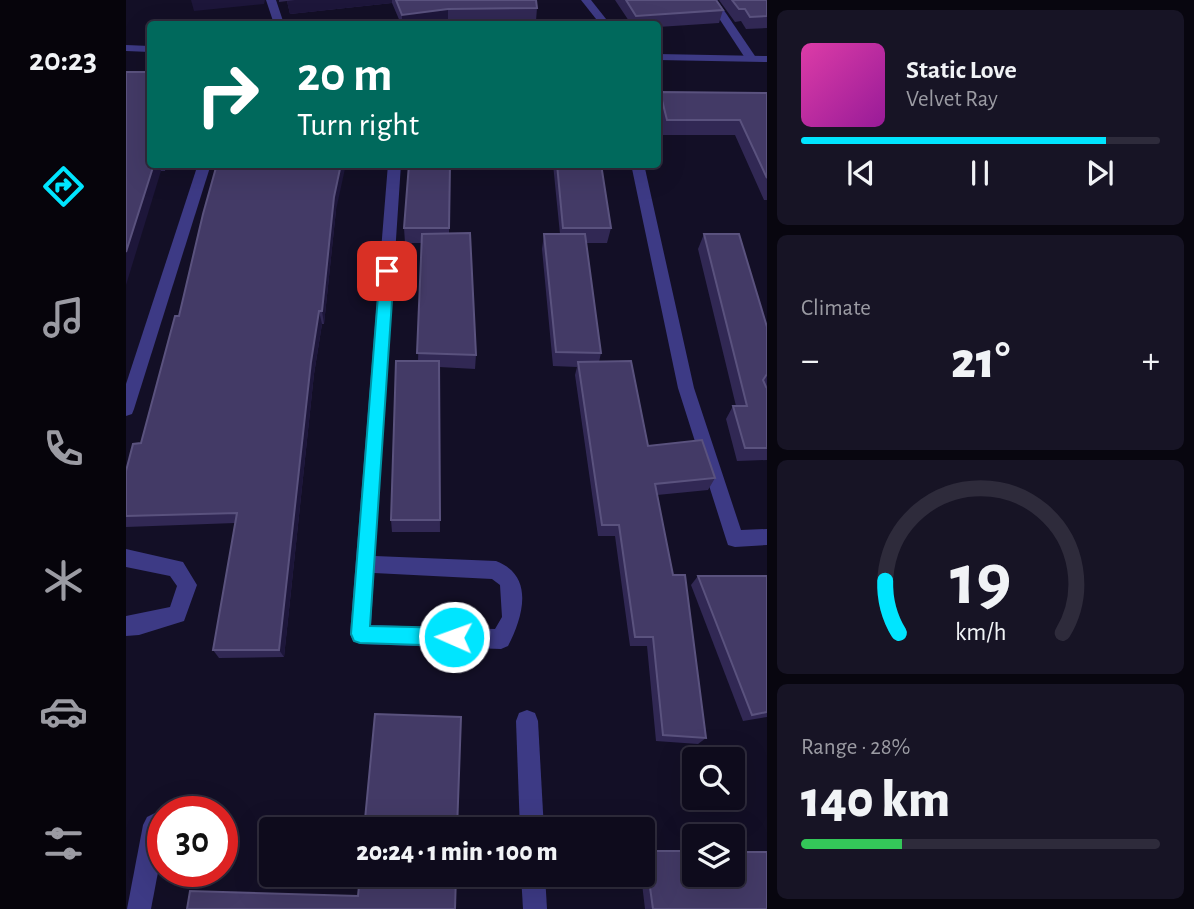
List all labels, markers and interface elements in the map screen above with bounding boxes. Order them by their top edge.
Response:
text: 20:23 [29,44,97,76]
icon: right [182,49,273,140]
text: 20 m [297,51,393,100]
text: Static Love [906,57,1017,83]
text: Velvet Ray [906,88,998,111]
text: Turn right [297,109,419,141]
icon: previous [842,154,880,192]
icon: pause [961,154,999,192]
icon: next [1081,154,1119,192]
icon: directions [39,162,88,211]
pin [357,241,417,301]
icon: arrive [368,252,406,290]
icon: music [39,293,88,342]
text: Climate [801,297,871,320]
text: 21° [951,335,1010,387]
text: − [801,342,819,380]
text: + [1142,342,1160,380]
icon: phone [39,424,88,473]
text: 19 [950,545,1011,618]
icon: climate [39,556,88,605]
position arrow [417,600,491,674]
text: km/h [955,620,1006,645]
icon: car [39,687,88,736]
text: Range · 28% [801,736,911,759]
map controls [682,747,745,887]
button: search [682,747,745,810]
text: 140 km [801,774,950,826]
speed limit sign: 30 [147,796,238,887]
icon: filters [39,819,88,868]
button: layers [682,824,745,887]
text: 20:24 · 1 min · 100 m [356,839,558,865]

